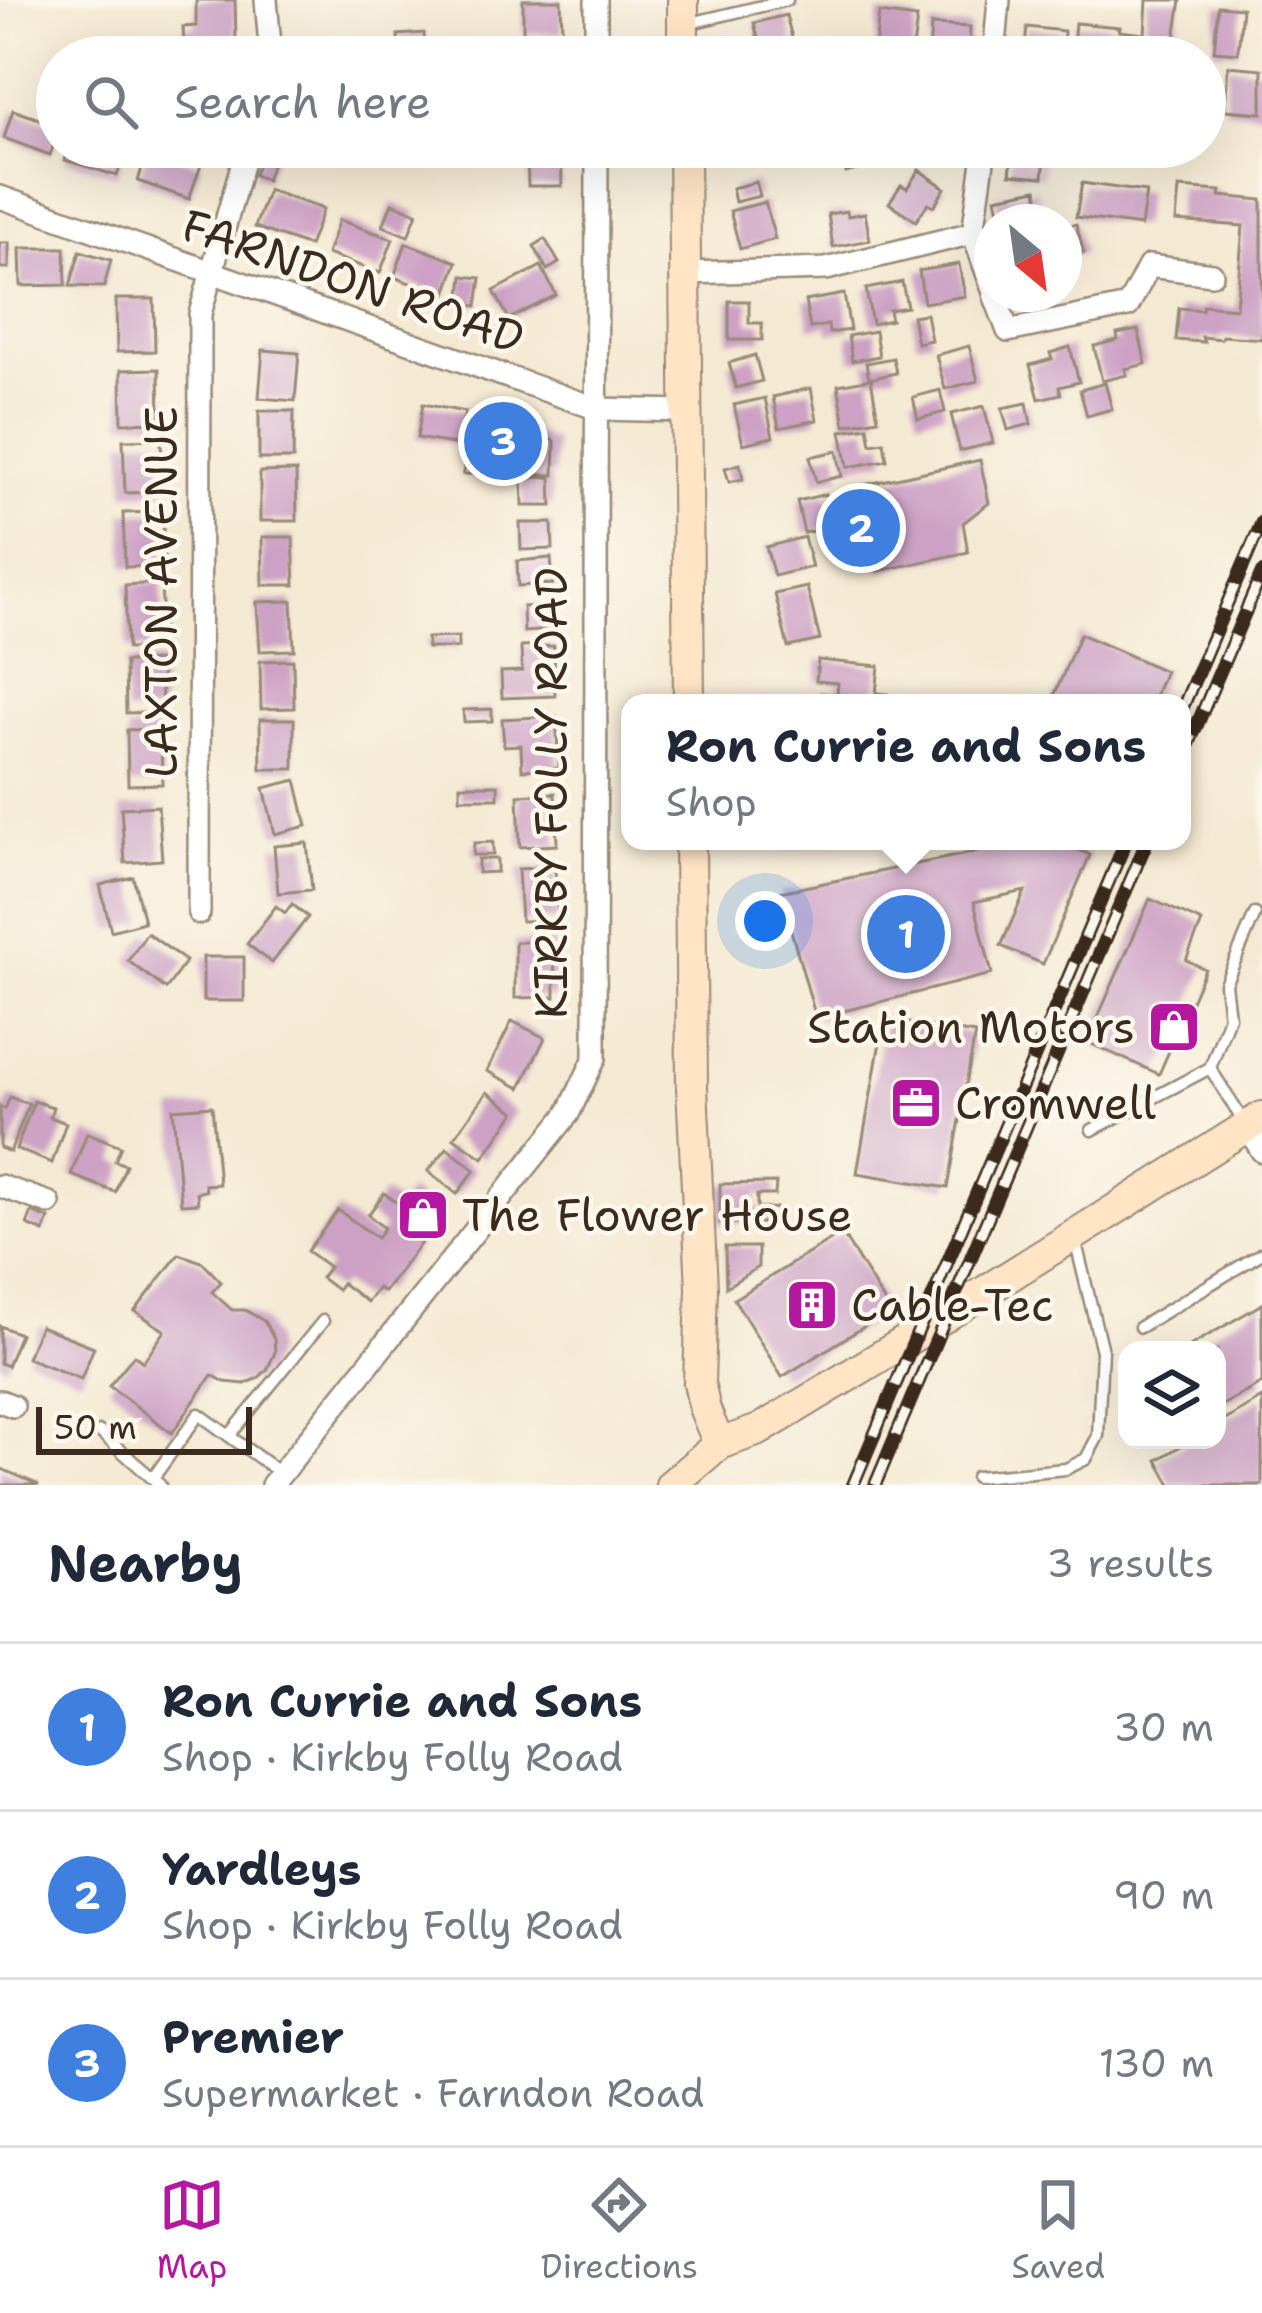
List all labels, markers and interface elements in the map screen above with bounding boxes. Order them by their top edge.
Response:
search box [36,36,1226,168]
icon: search [78,69,144,135]
text: Search here [174,72,431,132]
street label: FARNDON ROAD [174,194,532,368]
north arrow [974,204,1082,312]
pin: 3 [464,396,542,486]
street label: LAXTON AVENUE [131,406,191,778]
pin: 2 [822,483,900,573]
street label: KIRKBY FOLLY ROAD [521,567,581,1019]
popup [621,694,1191,850]
text: Ron Currie and Sons [666,716,1146,776]
text: Shop [666,776,757,828]
pin: 1 [867,889,945,979]
your location [735,891,795,951]
place label: Station Motors [807,997,1135,1057]
shop icon: Station Motors [1146,999,1202,1055]
place label: Cromwell [955,1073,1156,1133]
office icon: Cromwell [888,1075,944,1131]
place label: The Flower House [462,1185,852,1245]
shop icon: The Flower House [395,1187,451,1243]
place label: Cable-Tec [851,1275,1054,1335]
building icon: Cable-Tec [784,1277,840,1333]
map controls [1118,1341,1226,1449]
button: layers [1118,1341,1226,1449]
scale bar [36,1401,252,1454]
text: 50 m [54,1405,137,1450]
text: Nearby [48,1529,243,1597]
text: 3 results [1047,1537,1214,1589]
text: Ron Currie and Sons [162,1671,642,1731]
text: 1 [78,1701,96,1753]
text: 30 m [1113,1701,1214,1753]
text: Shop · Kirkby Folly Road [162,1731,623,1783]
text: Yardleys [162,1839,362,1899]
text: 2 [73,1869,101,1921]
text: 90 m [1113,1869,1214,1921]
text: Shop · Kirkby Folly Road [162,1899,623,1951]
text: Premier [162,2007,344,2067]
text: 3 [73,2037,101,2089]
text: 130 m [1099,2037,1214,2089]
text: Supermarket · Farndon Road [162,2067,704,2119]
tab: Map [157,2172,227,2289]
tab: Directions [541,2172,698,2289]
tab: Saved [1012,2172,1105,2289]

